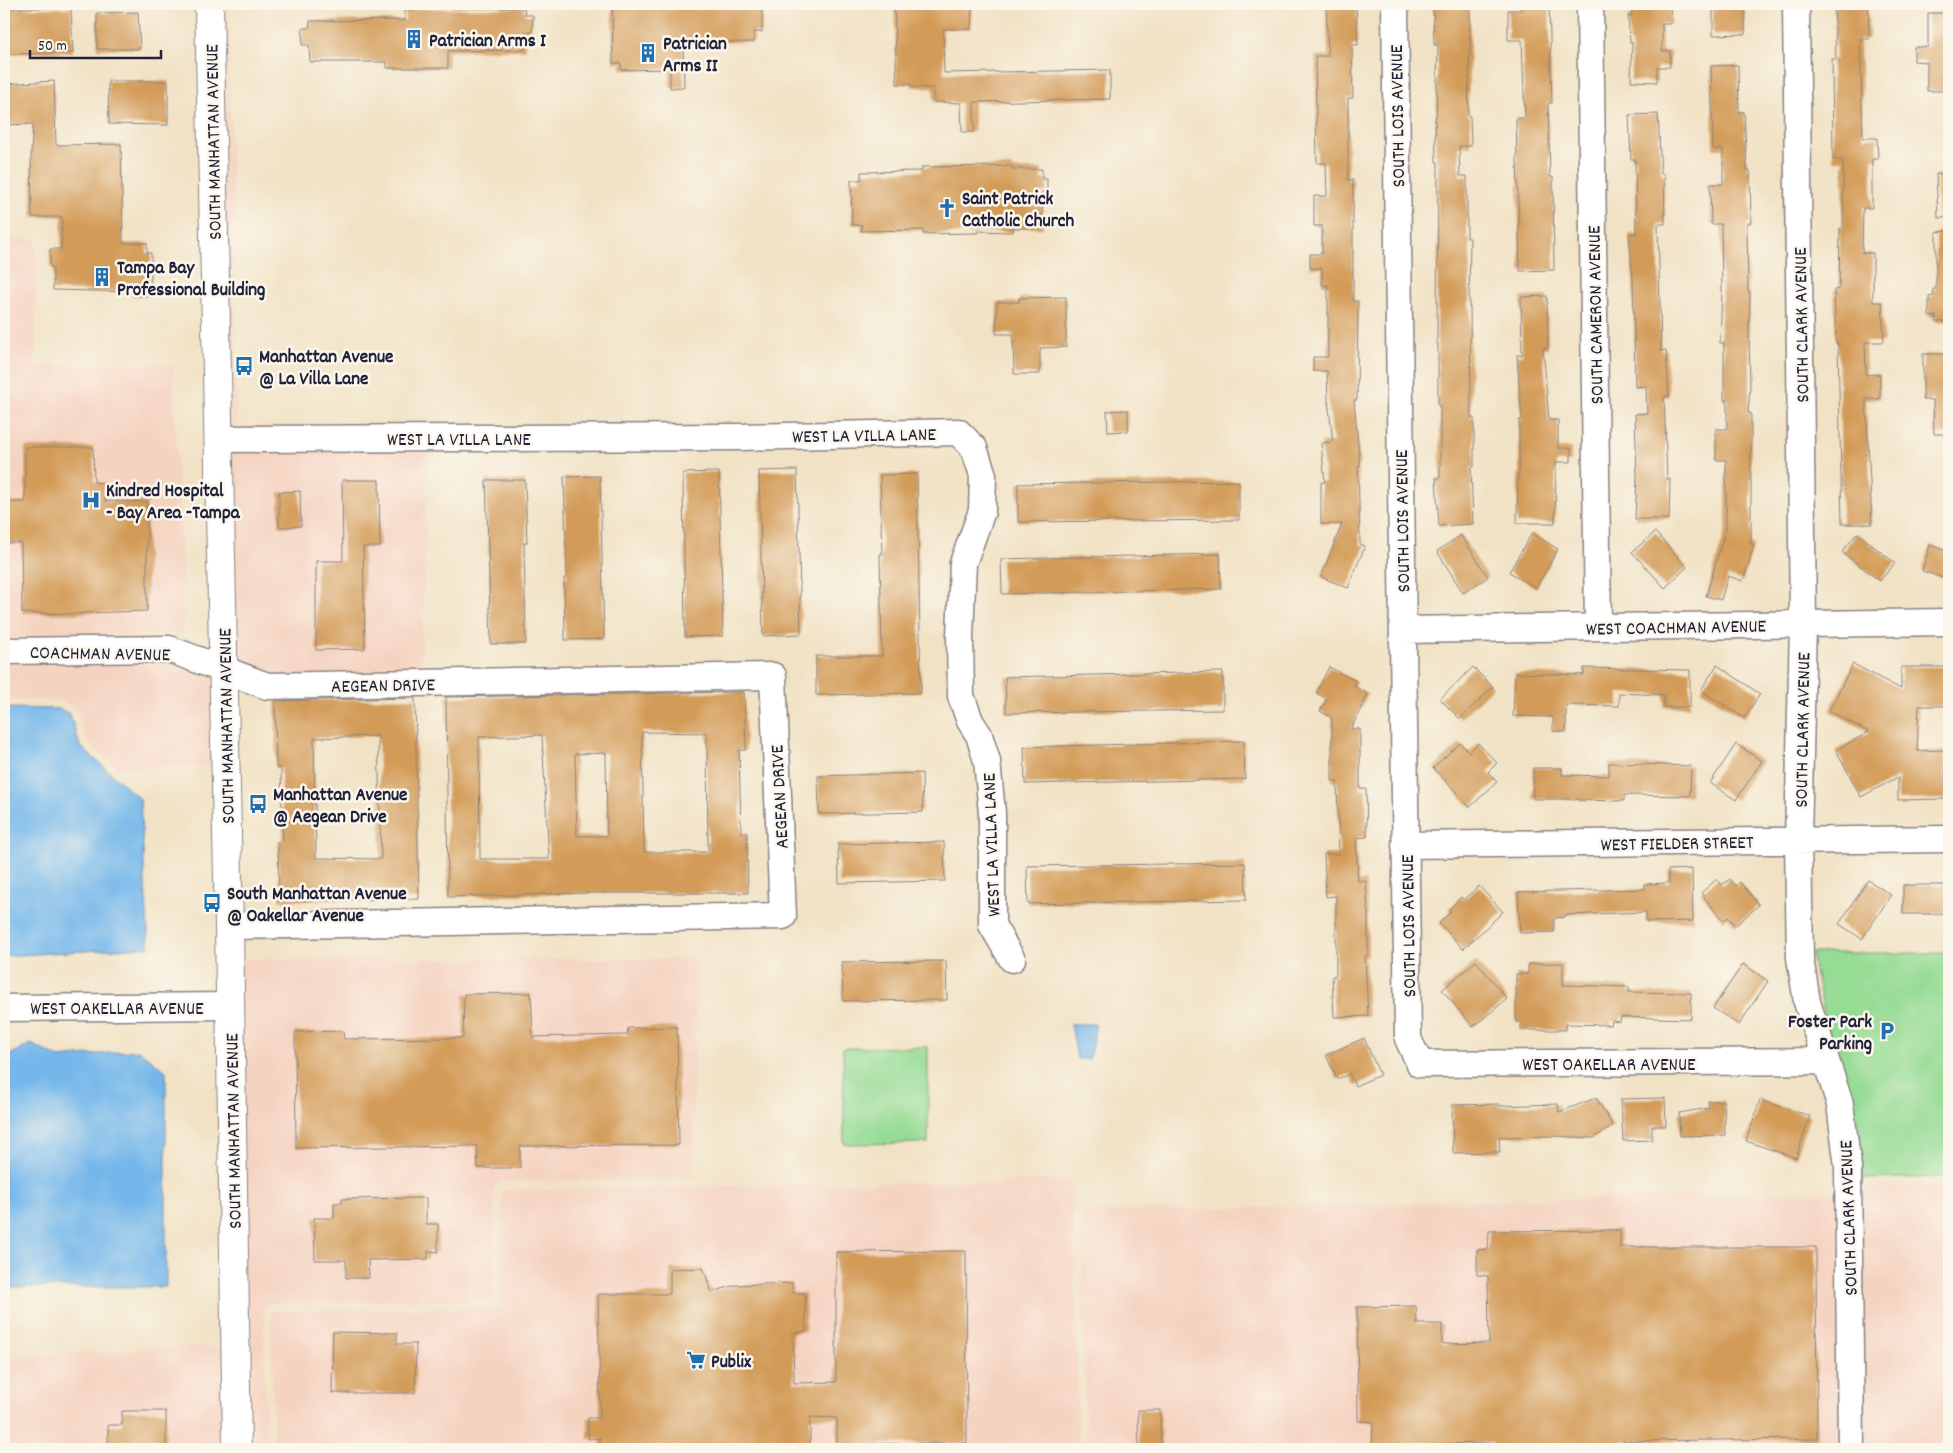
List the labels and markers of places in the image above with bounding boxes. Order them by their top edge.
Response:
building icon: Patrician Arms I [403,28,425,50]
place label: Patrician Arms I [429,29,546,56]
place label: Patrician Arms II [663,32,727,81]
building icon: Patrician Arms II [637,42,659,64]
place label: Saint Patrick Catholic Church [962,187,1074,236]
church icon: Saint Patrick Catholic Church [936,197,958,219]
place label: Tampa Bay Professional Building [117,256,265,305]
building icon: Tampa Bay Professional Building [91,266,113,288]
place label: Manhattan Avenue @ La Villa Lane [259,345,393,394]
bus stop icon: Manhattan Avenue @ La Villa Lane [233,355,255,377]
place label: Kindred Hospital - Bay Area -Tampa [106,479,241,528]
hospital icon: Kindred Hospital - Bay Area -Tampa [80,489,102,511]
place label: Manhattan Avenue @ Aegean Drive [273,783,407,832]
bus stop icon: Manhattan Avenue @ Aegean Drive [247,793,269,815]
place label: South Manhattan Avenue @ Oakellar Avenue [227,882,407,931]
bus stop icon: South Manhattan Avenue @ Oakellar Avenue [201,892,223,914]
place label: Foster Park Parking [1788,1010,1872,1059]
parking icon: Foster Park Parking [1876,1020,1898,1042]
supermarket icon: Publix [685,1349,707,1371]
place label: Publix [711,1350,752,1377]

